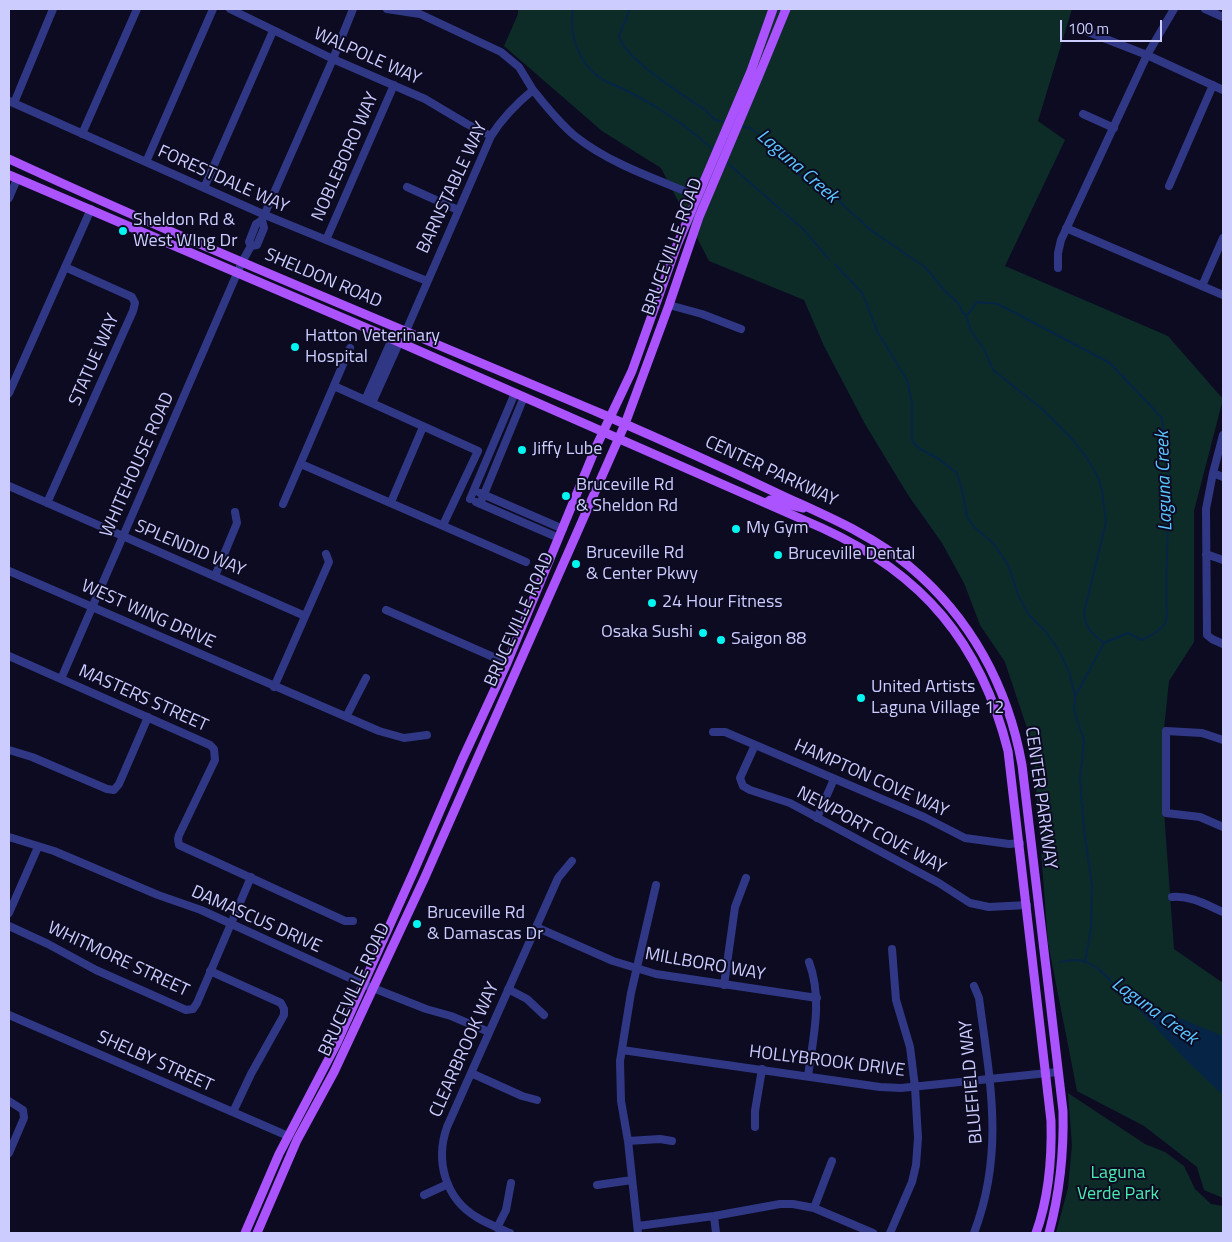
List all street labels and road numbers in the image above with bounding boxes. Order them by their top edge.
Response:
street label: WALPOLE WAY [310,24,424,90]
street label: NOBLEBORO WAY [308,89,384,225]
street label: BARNSTABLE WAY [413,119,493,257]
street label: FORESTDALE WAY [154,141,292,219]
street label: BRUCEVILLE ROAD [638,175,708,319]
street label: SHELDON ROAD [261,245,385,313]
street label: STATUE WAY [65,311,125,409]
street label: WHITEHOUSE ROAD [96,389,180,541]
street label: CENTER PARKWAY [701,432,841,512]
street label: SPLENDID WAY [132,516,248,582]
street label: BRUCEVILLE ROAD [481,550,559,690]
street label: WEST WING DRIVE [78,576,218,654]
street label: MASTERS STREET [75,661,211,737]
street label: CENTER PARKWAY [1019,725,1061,871]
street label: HAMPTON COVE WAY [791,735,951,823]
street label: NEWPORT COVE WAY [793,783,949,879]
street label: DAMASCUS DRIVE [188,882,324,958]
street label: WHITMORE STREET [44,918,192,1002]
street label: BRUCEVILLE ROAD [315,920,395,1060]
street label: MILLBORO WAY [643,944,767,986]
street label: CLEARBROOK WAY [426,979,504,1121]
street label: BLUEFIELD WAY [956,1019,988,1145]
street label: SHELBY STREET [94,1027,216,1097]
street label: HOLLYBROOK DRIVE [748,1042,906,1082]

